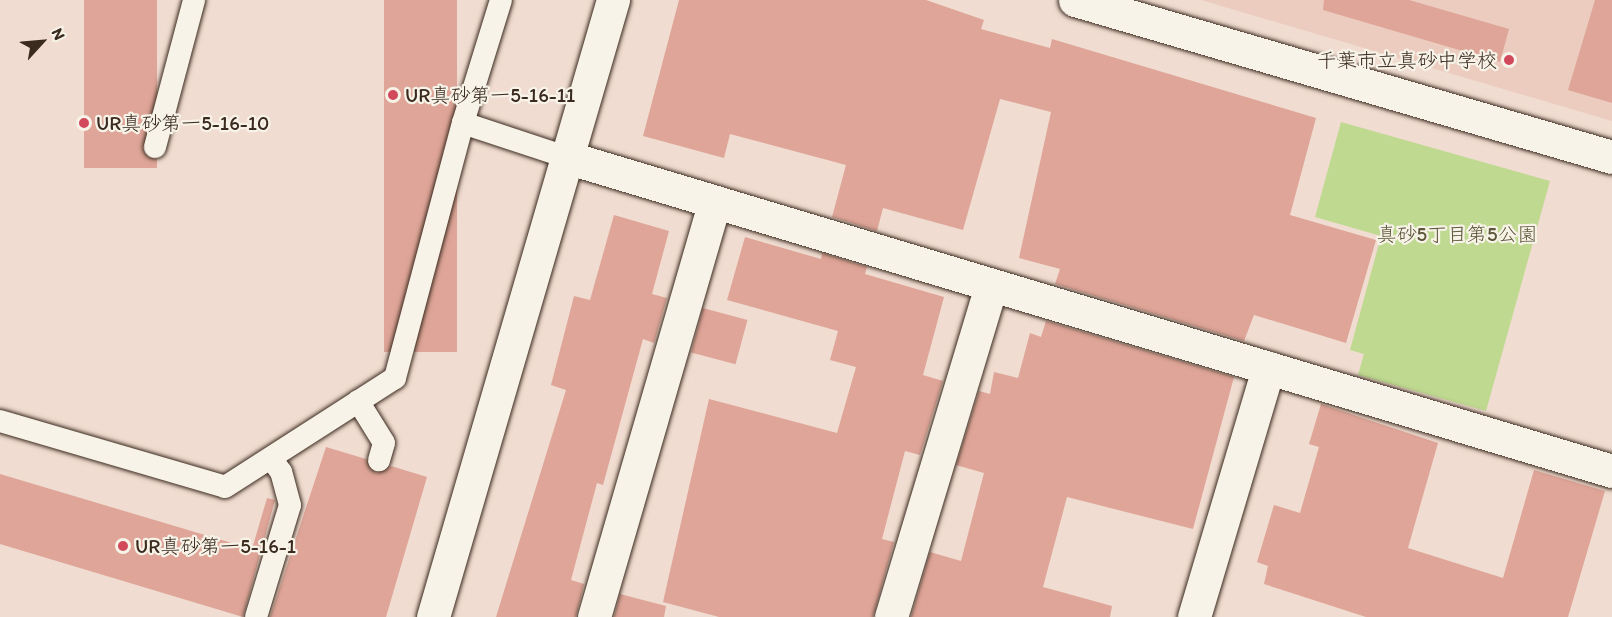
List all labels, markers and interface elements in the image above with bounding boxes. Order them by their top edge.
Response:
north arrow [12,12,72,72]
text: N [48,25,70,43]
place label: 千葉市立真砂中学校 [1317,48,1497,72]
marker: 千葉市立真砂中学校 [1502,53,1516,67]
place label: UR真砂第一5-16-11 [405,83,575,107]
marker: UR真砂第一5-16-11 [386,88,400,102]
place label: UR真砂第一5-16-10 [96,111,269,135]
marker: UR真砂第一5-16-10 [77,116,91,130]
park label: 真砂5丁目第5公園 [1377,222,1537,246]
place label: UR真砂第一5-16-1 [135,534,296,558]
marker: UR真砂第一5-16-1 [116,539,130,553]

